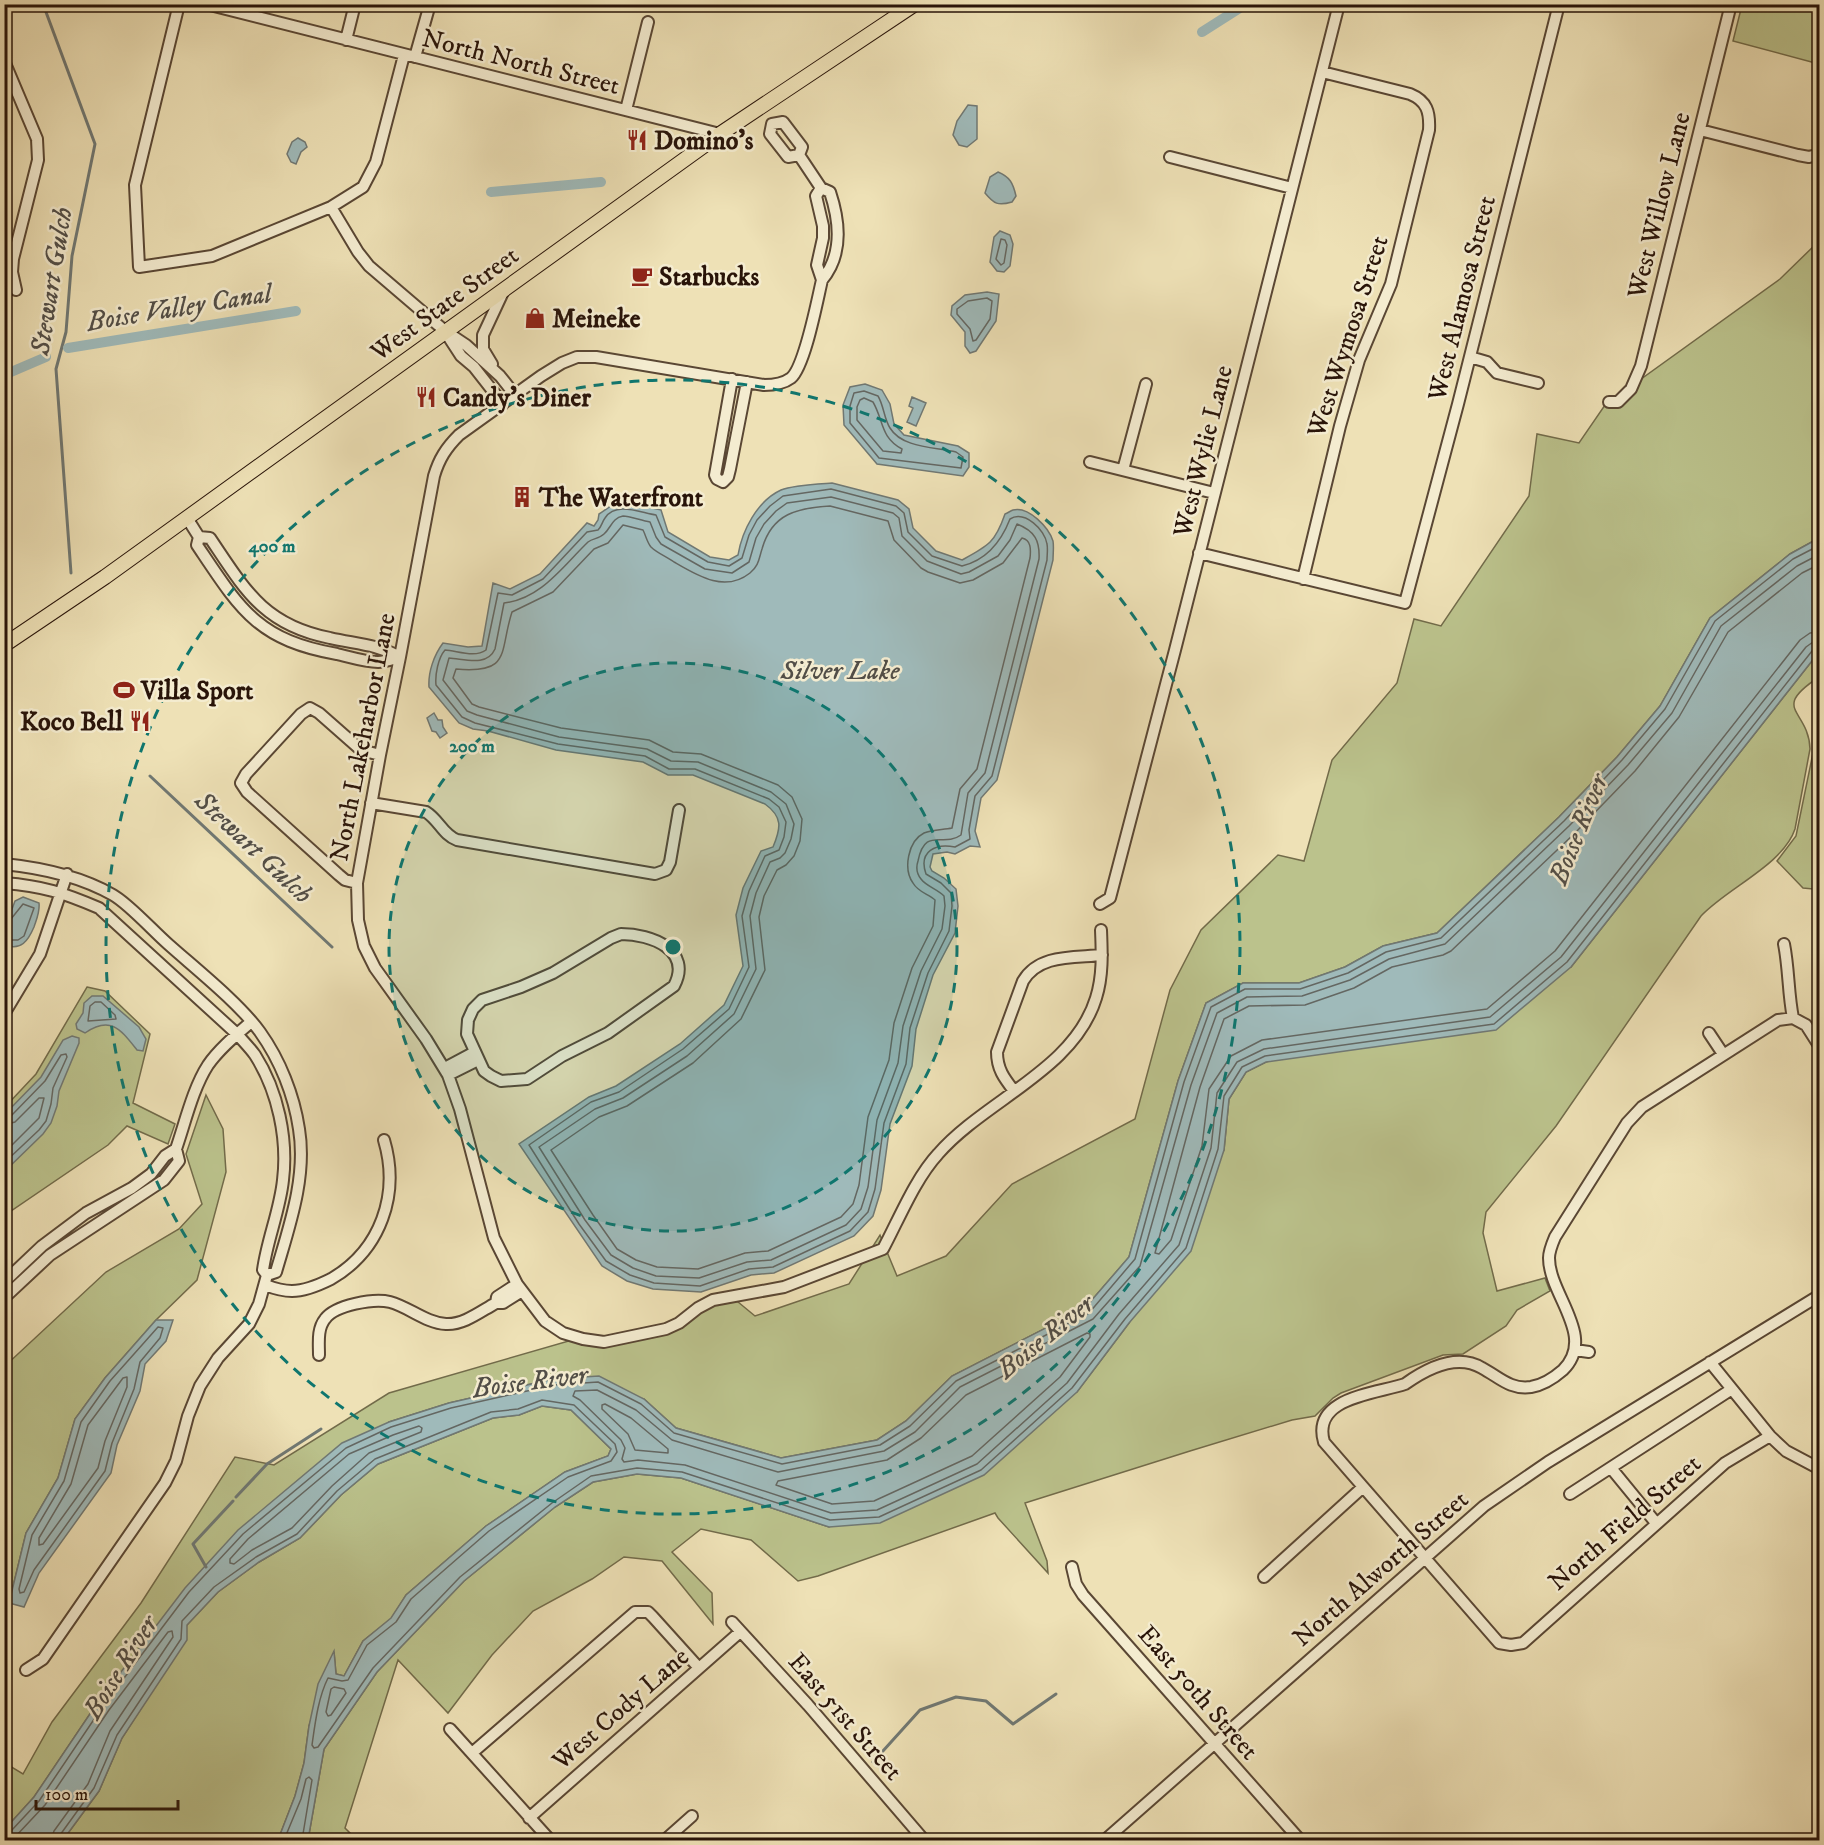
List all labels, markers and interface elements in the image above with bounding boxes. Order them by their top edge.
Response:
street label: North North Street [418,22,623,103]
street label: West Willow Lane [1620,109,1699,303]
place label: Domino's [654,125,754,158]
restaurant icon: Domino's [625,128,649,152]
street label: West Alamosa Street [1421,192,1504,405]
water label: Stewart Gulch [23,205,80,359]
street label: West Wymosa Street [1300,231,1397,443]
street label: West State Street [364,239,525,370]
place label: Starbucks [659,261,759,294]
cafe icon: Starbucks [630,264,654,288]
water label: Boise Valley Canal [83,276,277,340]
place label: Meineke [552,303,641,336]
shop icon: Meineke [523,306,547,330]
street label: West Wylie Lane [1166,362,1241,542]
place label: Candy's Diner [443,382,591,415]
restaurant icon: Candy's Diner [414,385,438,409]
place label: The Waterfront [538,482,704,515]
building icon: The Waterfront [510,485,534,509]
text: 400 m [247,536,296,558]
street label: North Lakeharbor Lane [323,610,404,864]
water label: Silver Lake [780,654,900,688]
place label: Villa Sport [140,675,254,708]
sports icon: Villa Sport [112,678,136,702]
place label: Koco Bell [20,706,124,739]
restaurant icon: Koco Bell [128,709,152,733]
text: 200 m [449,736,495,758]
water label: Boise River [1541,767,1617,890]
water label: Stewart Gulch [186,784,320,911]
centre of rings [663,937,683,957]
water label: Boise River [989,1286,1103,1387]
water label: Boise River [470,1358,592,1406]
street label: North Field Street [1542,1448,1708,1599]
street label: North Alworth Street [1286,1484,1476,1655]
water label: Boise River [75,1608,167,1726]
street label: East 50th Street [1130,1619,1265,1767]
street label: West Cody Lane [545,1641,696,1778]
street label: East 51st Street [780,1646,909,1788]
scale bar [36,1773,178,1811]
text: 100 m [45,1784,88,1806]

